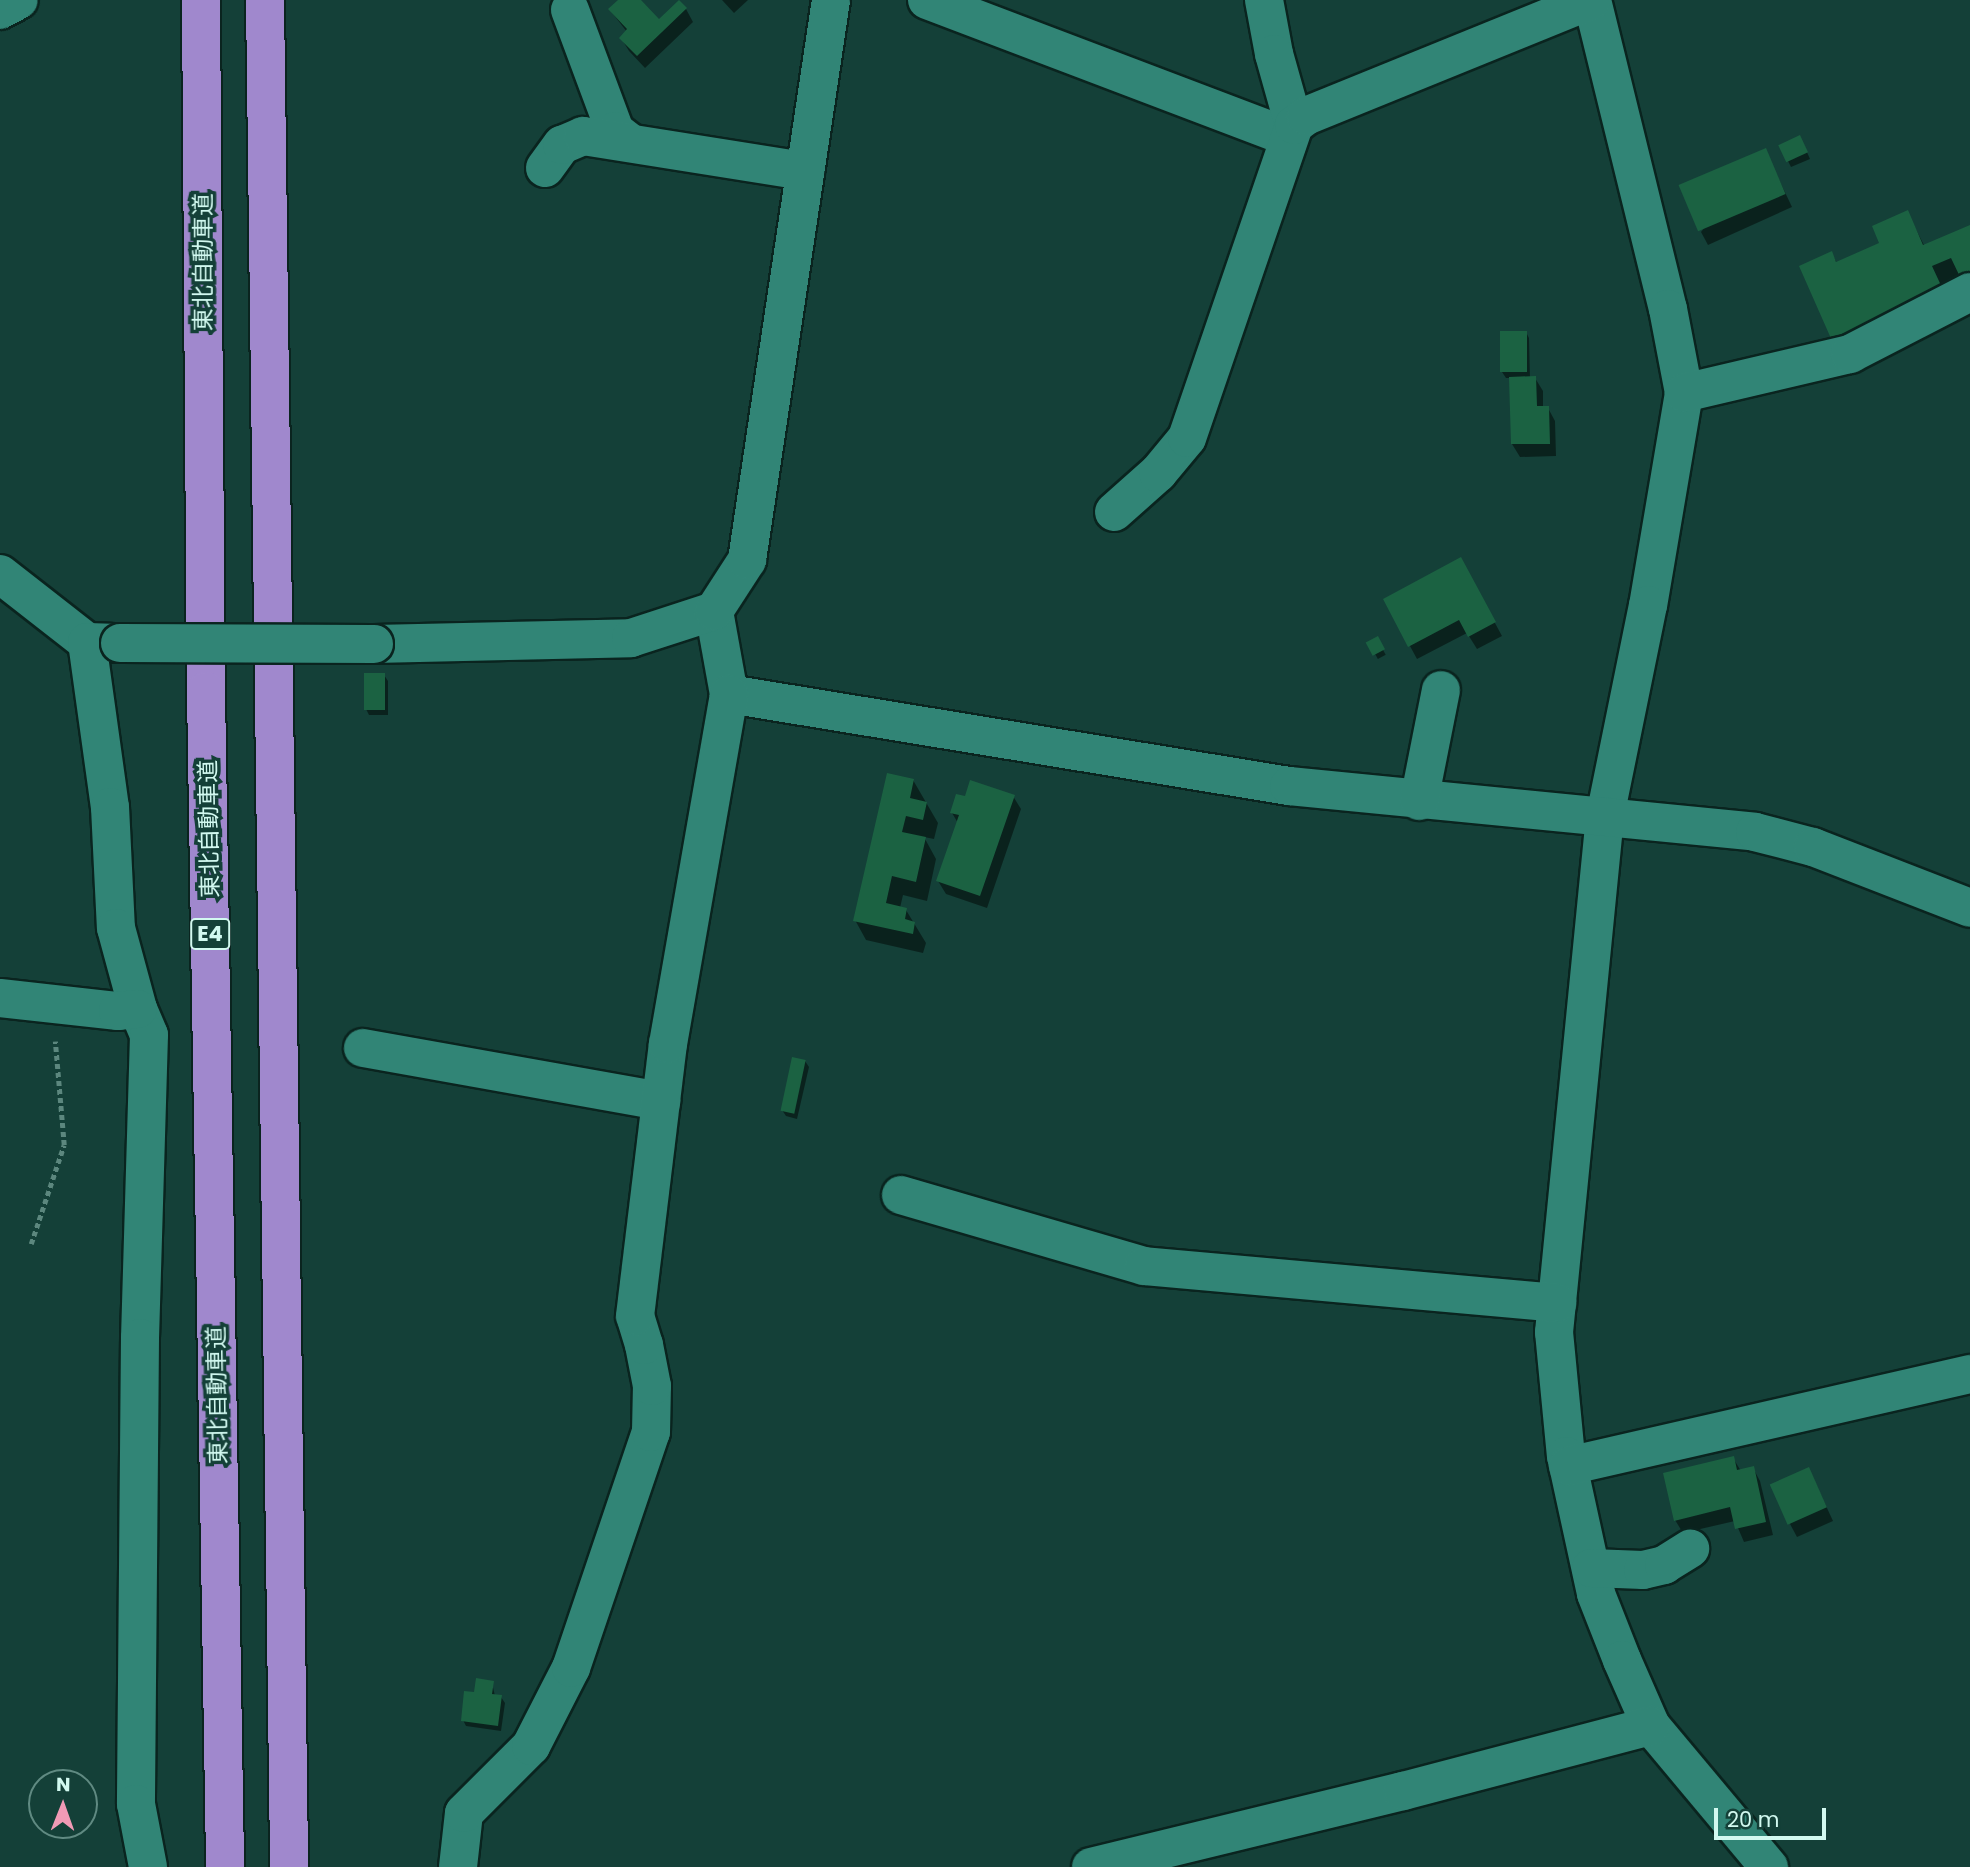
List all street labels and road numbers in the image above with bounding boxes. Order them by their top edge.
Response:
street label: 東北自動車道 [189,193,217,331]
street label: 東北自動車道 [194,760,224,898]
road number: E4 [189,916,231,951]
street label: 東北自動車道 [202,1326,232,1464]

